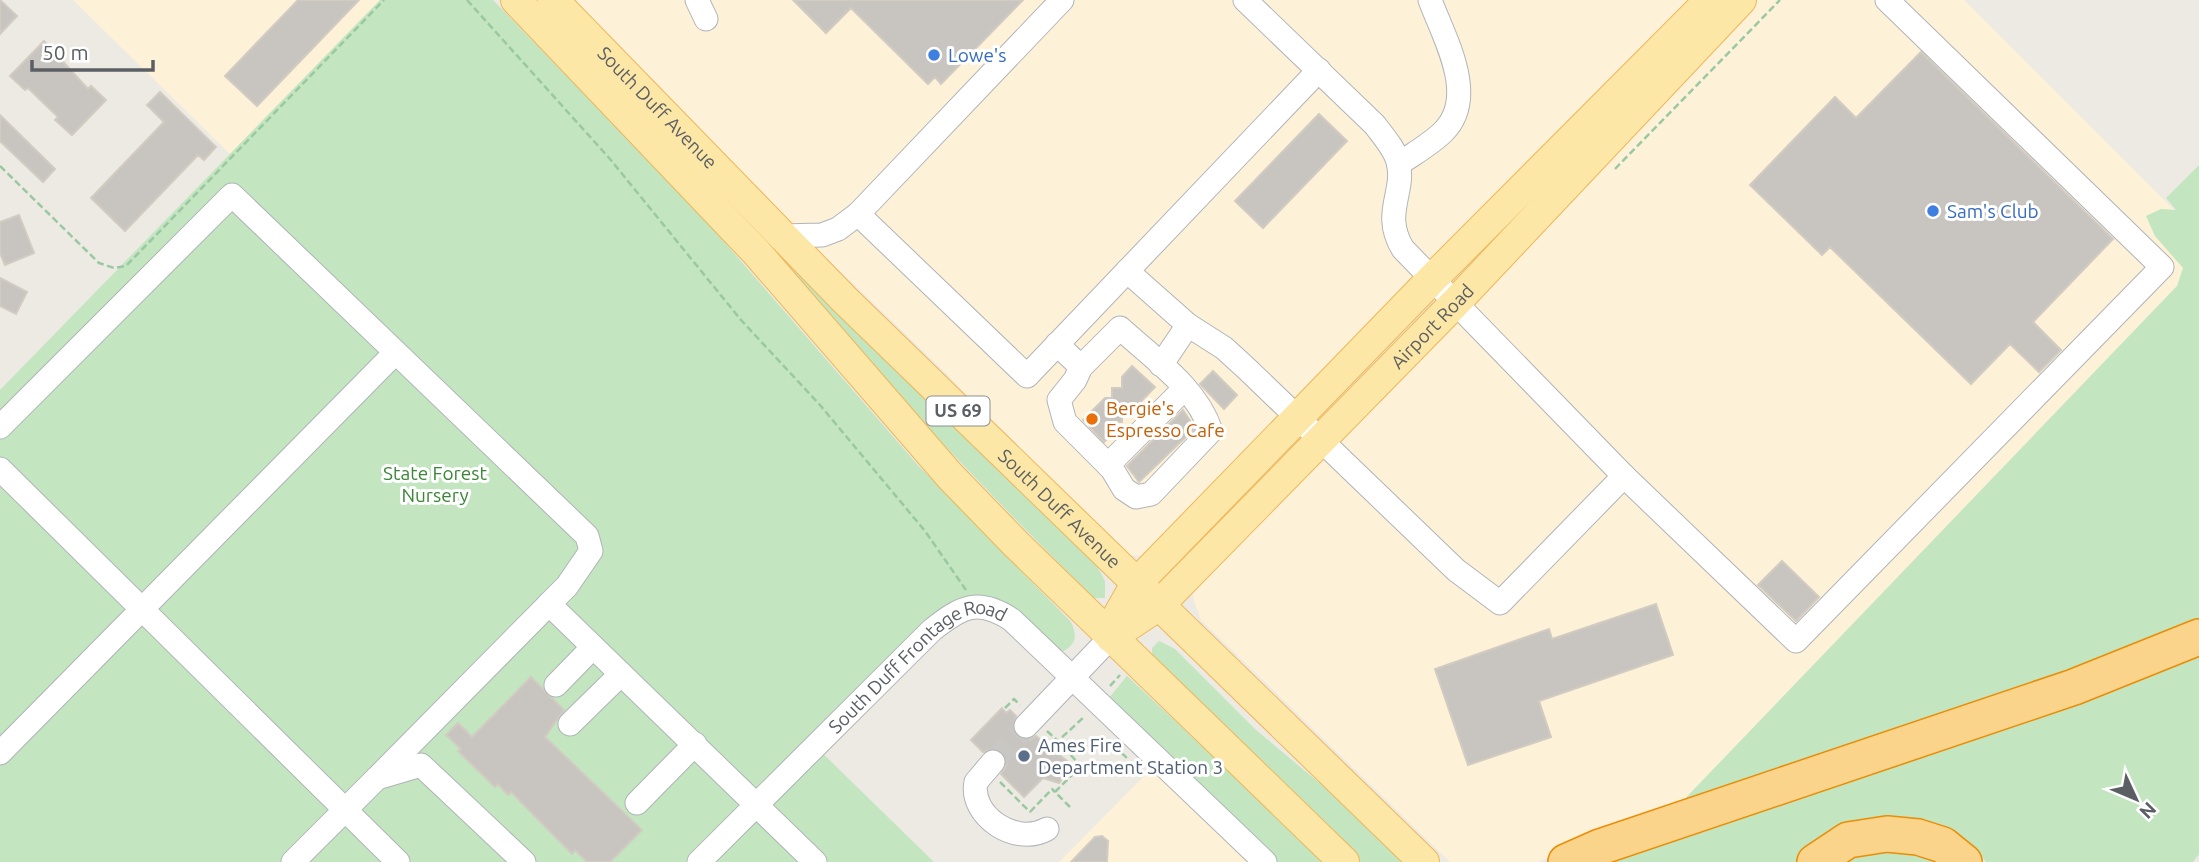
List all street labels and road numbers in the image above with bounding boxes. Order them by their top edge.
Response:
street label: South Duff Avenue [593,42,722,173]
street label: Airport Road [1386,279,1478,373]
road number: US 69 [926,396,990,426]
street label: South Duff Avenue [994,444,1126,573]
street label: South Duff Frontage Road [824,596,1011,738]

